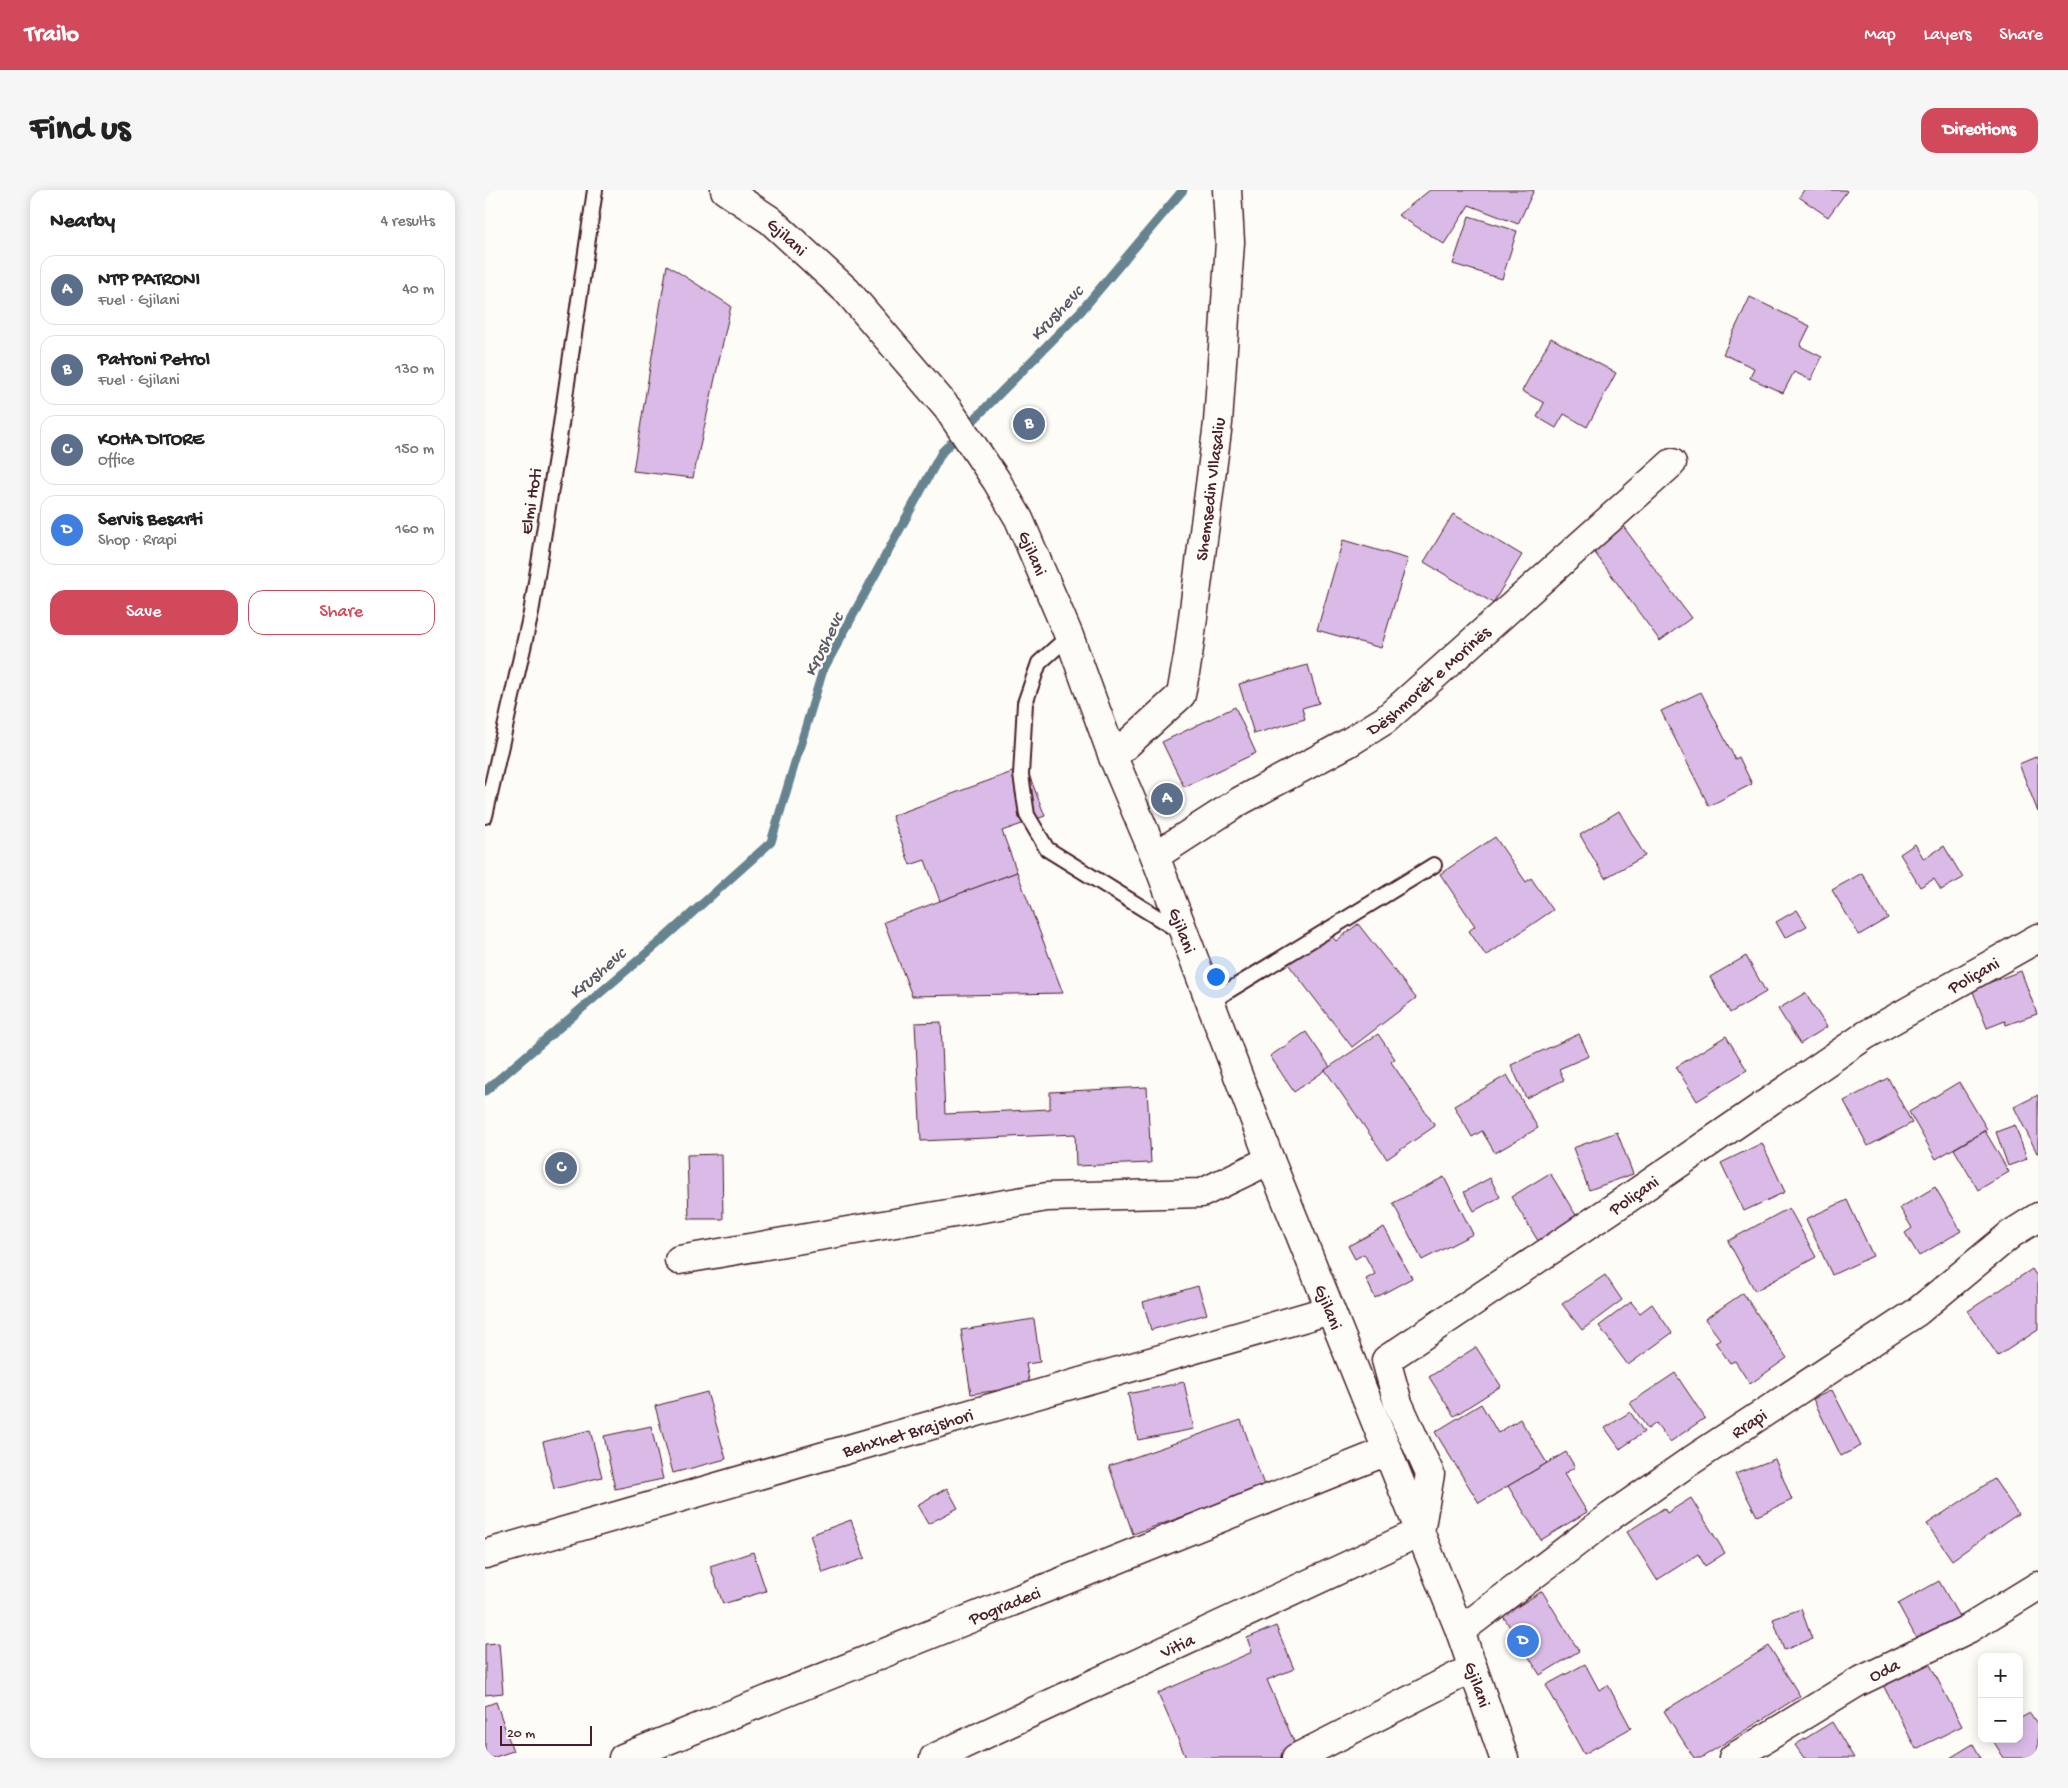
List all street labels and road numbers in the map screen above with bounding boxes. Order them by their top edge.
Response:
street label: Gjilani [762,214,810,262]
street label: Shemsedin Vllasaliu [1192,416,1231,562]
street label: Elmi Hoti [517,467,548,536]
street label: Gjilani [1012,528,1050,580]
street label: Dëshmorët e Morinës [1363,622,1497,742]
street label: Gjilani [1163,905,1199,957]
street label: Poliçani [1944,954,2004,1000]
street label: Poliçani [1605,1172,1664,1222]
street label: Gjilani [1308,1282,1345,1334]
street label: Behxhet Brajshori [840,1405,976,1463]
street label: Rrapi [1728,1405,1772,1444]
street label: Pogradeci [965,1583,1044,1631]
street label: Vitia [1157,1630,1199,1665]
street label: Oda [1866,1655,1905,1688]
street label: Gjilani [1459,1660,1494,1711]

